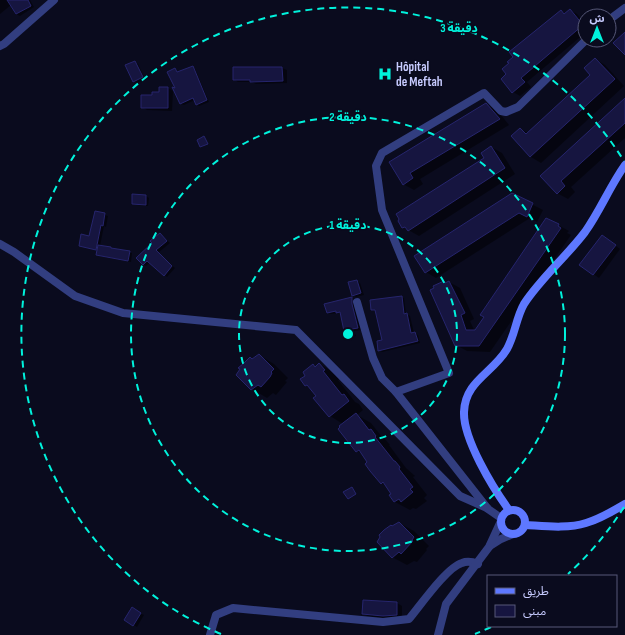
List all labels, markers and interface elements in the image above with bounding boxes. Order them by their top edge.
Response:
north arrow [577,8,617,48]
text: ش [589,12,605,25]
text: 3 دقيقة [440,21,478,36]
place label: Hôpital de Meftah [396,59,443,90]
hospital icon: Hôpital de Meftah [377,66,393,82]
text: 2 دقيقة [329,110,367,125]
text: 1 دقيقة [330,218,366,233]
centre of rings [341,327,355,341]
legend [487,575,617,627]
text: طريق [523,584,549,599]
text: مبنى [523,604,546,619]

